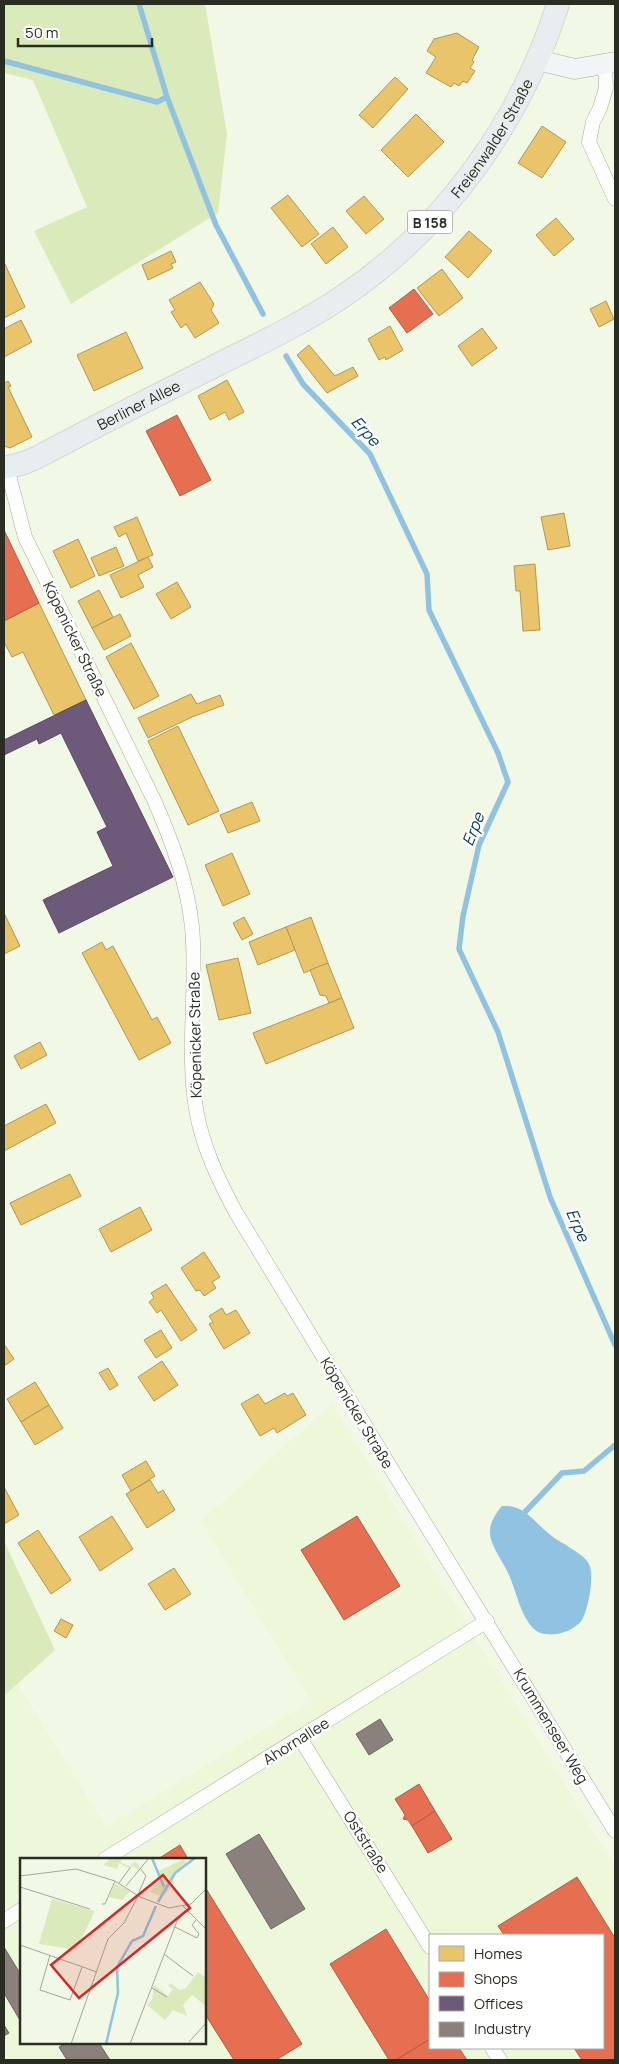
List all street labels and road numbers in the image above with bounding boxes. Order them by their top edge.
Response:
street label: Freienwalder Straße [446,75,538,202]
road number: B 158 [408,210,452,233]
street label: Berliner Allee [93,375,184,435]
street label: Köpenicker Straße [38,578,112,701]
street label: Köpenicker Straße [183,971,207,1098]
street label: Köpenicker Straße [315,1353,399,1473]
street label: Krummenseer Weg [508,1665,594,1787]
street label: Ahornallee [259,1712,333,1770]
street label: Oststraße [339,1807,394,1877]

